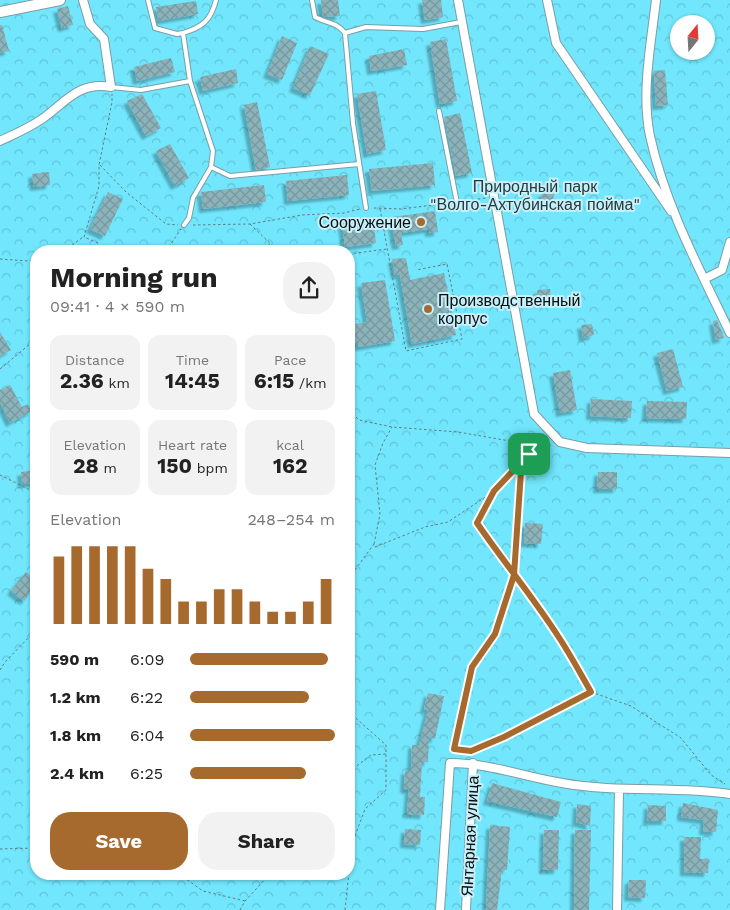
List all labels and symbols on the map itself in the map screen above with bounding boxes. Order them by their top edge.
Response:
north arrow [670,15,715,60]
park label: Природный парк "Волго-Ахтубинская пойма" [430,177,640,214]
place label: Сооружение [318,213,411,232]
marker: Сооружение [415,216,427,228]
place label: Производственный корпус [438,291,580,328]
marker: Производственный корпус [422,303,434,315]
pin [508,433,550,475]
street label: Янтарная улица [457,775,483,897]

